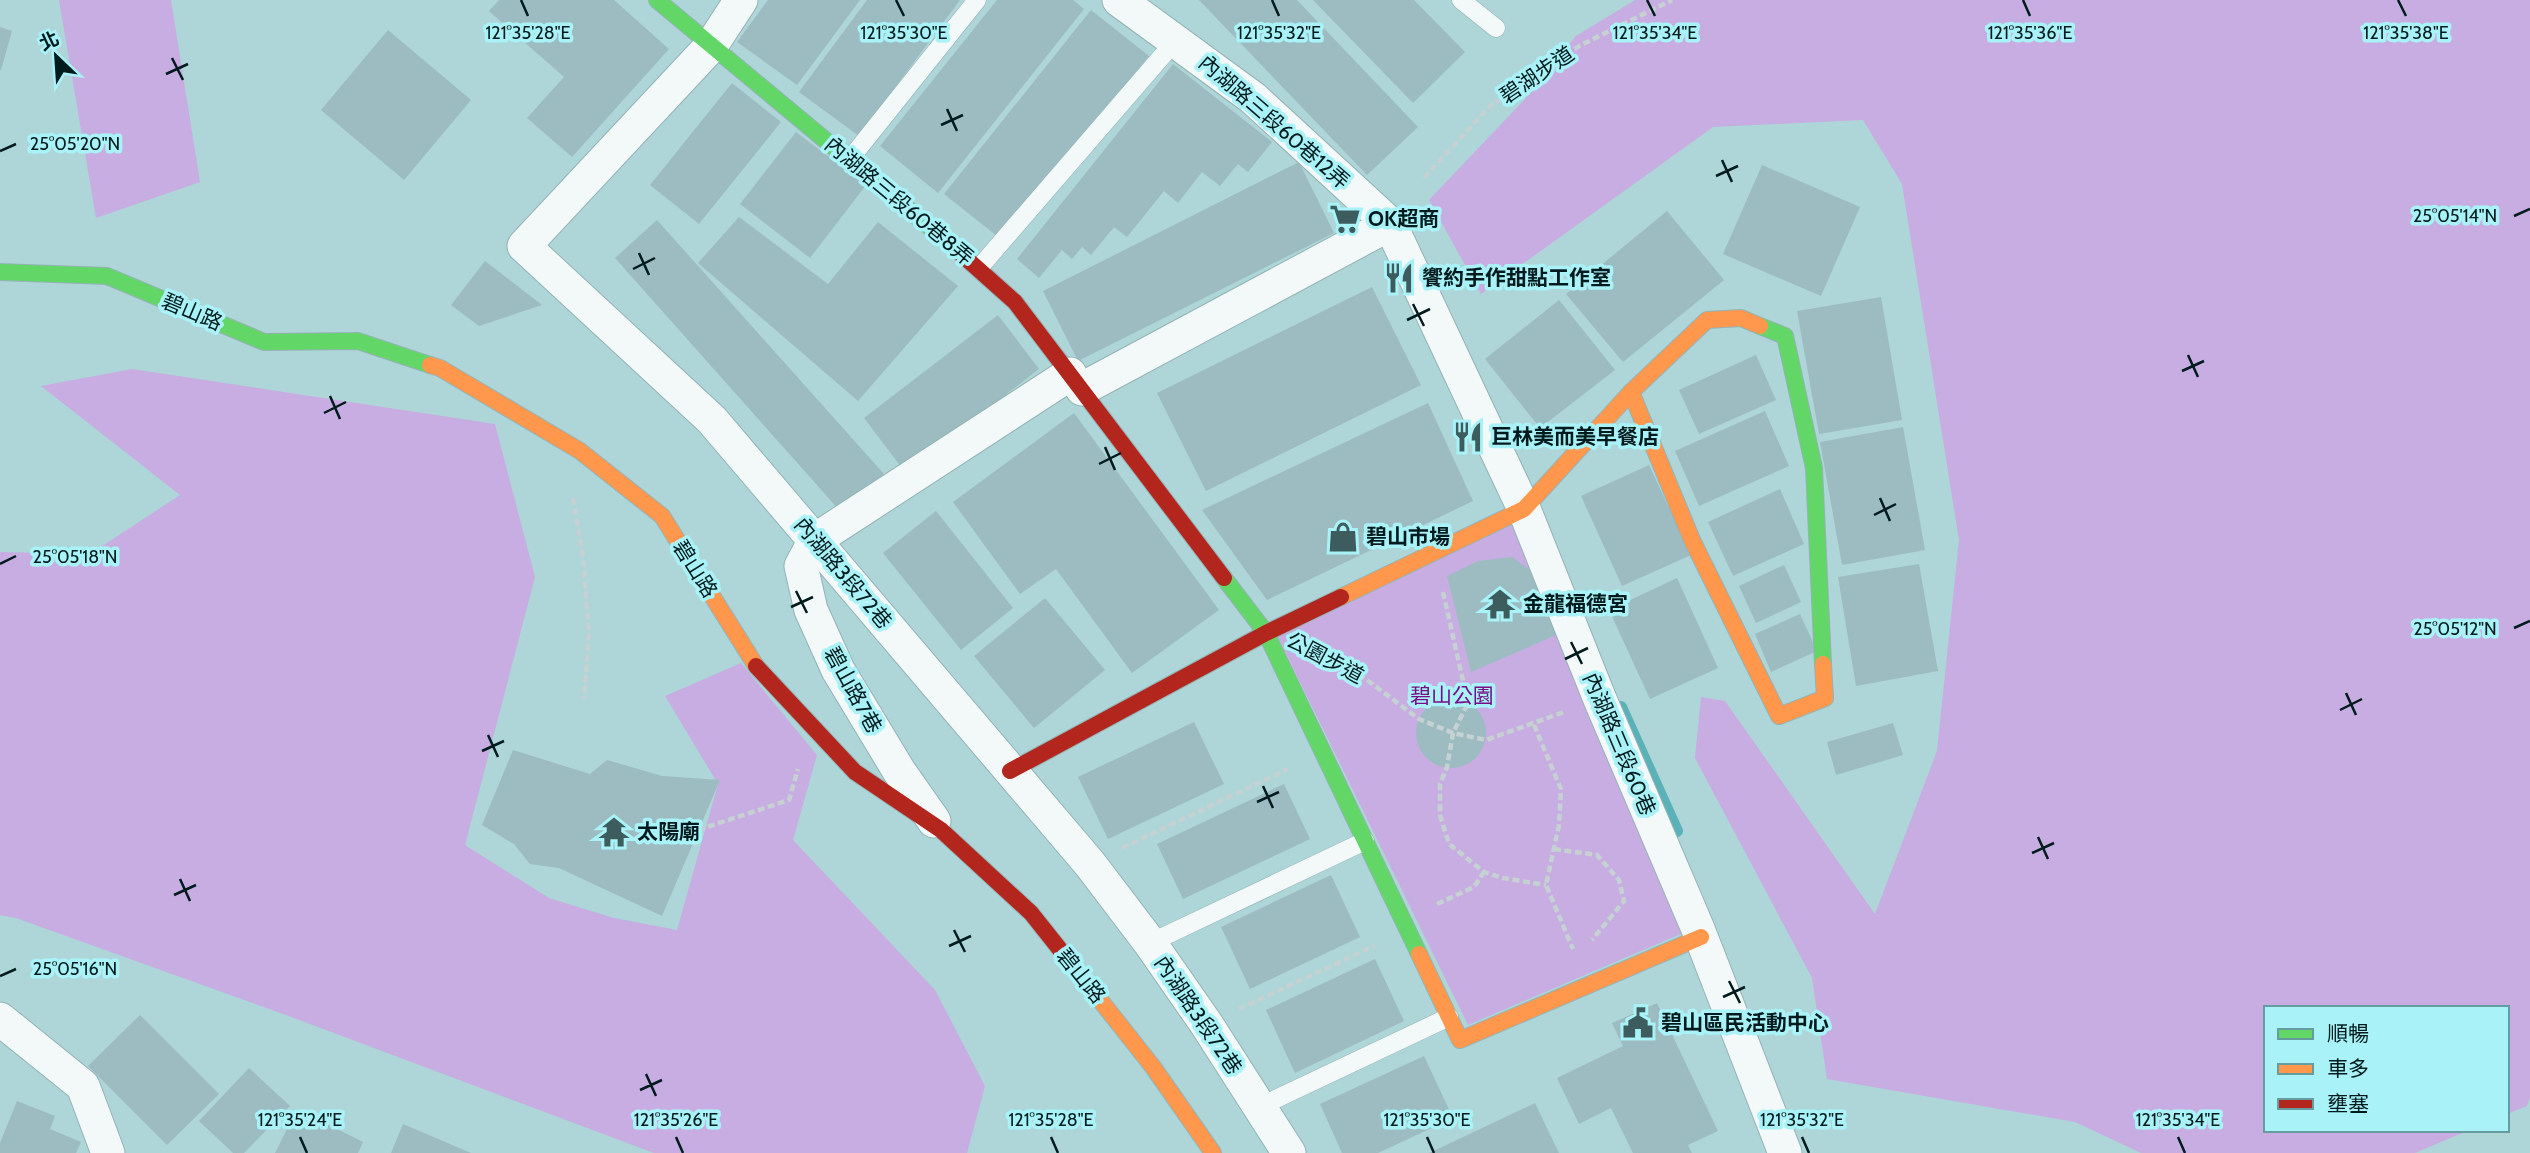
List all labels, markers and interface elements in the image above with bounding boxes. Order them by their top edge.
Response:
north arrow [21,21,91,91]
text: 121°35'28"E [485,22,571,44]
text: 121°35'30"E [860,22,948,44]
text: 121°35'32"E [1237,22,1321,44]
text: 121°35'34"E [1613,22,1697,44]
text: 121°35'36"E [1988,22,2072,44]
text: 121°35'38"E [2363,22,2449,44]
text: 北 [36,27,63,55]
street label: 碧湖步道 [1495,41,1579,108]
street label: 內湖路三段60巷12弄 [1194,49,1355,194]
street label: 內湖路三段60巷8弄 [820,131,979,270]
text: 25°05'20"N [30,133,120,155]
supermarket icon: OK超商 [1328,202,1362,236]
text: 25°05'14"N [2413,205,2497,227]
place label: OK超商 [1368,206,1439,231]
restaurant icon: 饗約手作甜點工作室 [1382,261,1416,295]
place label: 饗約手作甜點工作室 [1422,265,1611,290]
street label: 碧山路 [158,288,226,335]
restaurant icon: 巨林美而美早餐店 [1451,420,1485,454]
place label: 巨林美而美早餐店 [1491,424,1659,449]
street label: 內湖路3段72巷 [789,512,897,634]
shop icon: 碧山市場 [1326,520,1360,554]
place label: 碧山市場 [1366,524,1450,549]
street label: 碧山路 [668,535,723,602]
text: 25°05'18"N [32,546,118,568]
temple icon: 金龍福德宮 [1483,587,1517,621]
place label: 金龍福德宮 [1523,591,1628,616]
text: 25°05'12"N [2413,618,2497,640]
street label: 公園步道 [1282,627,1368,688]
street label: 碧山路7巷 [820,642,887,737]
street label: 內湖路三段60巷 [1578,669,1661,819]
park label: 碧山公園 [1410,683,1494,708]
temple icon: 太陽廟 [597,815,631,849]
place label: 太陽廟 [637,819,700,844]
street label: 碧山路 [1052,943,1111,1008]
street label: 內湖路3段72巷 [1149,951,1247,1079]
text: 25°05'16"N [33,958,117,980]
public building icon: 碧山區民活動中心 [1621,1006,1655,1040]
legend [2264,1006,2509,1132]
place label: 碧山區民活動中心 [1661,1010,1829,1035]
text: 順暢 [2327,1021,2369,1046]
text: 車多 [2327,1056,2369,1081]
text: 壅塞 [2327,1091,2369,1116]
text: 121°35'24"E [258,1109,342,1131]
text: 121°35'26"E [634,1109,718,1131]
text: 121°35'28"E [1008,1109,1094,1131]
text: 121°35'30"E [1383,1109,1471,1131]
text: 121°35'32"E [1760,1109,1844,1131]
text: 121°35'34"E [2136,1109,2220,1131]

